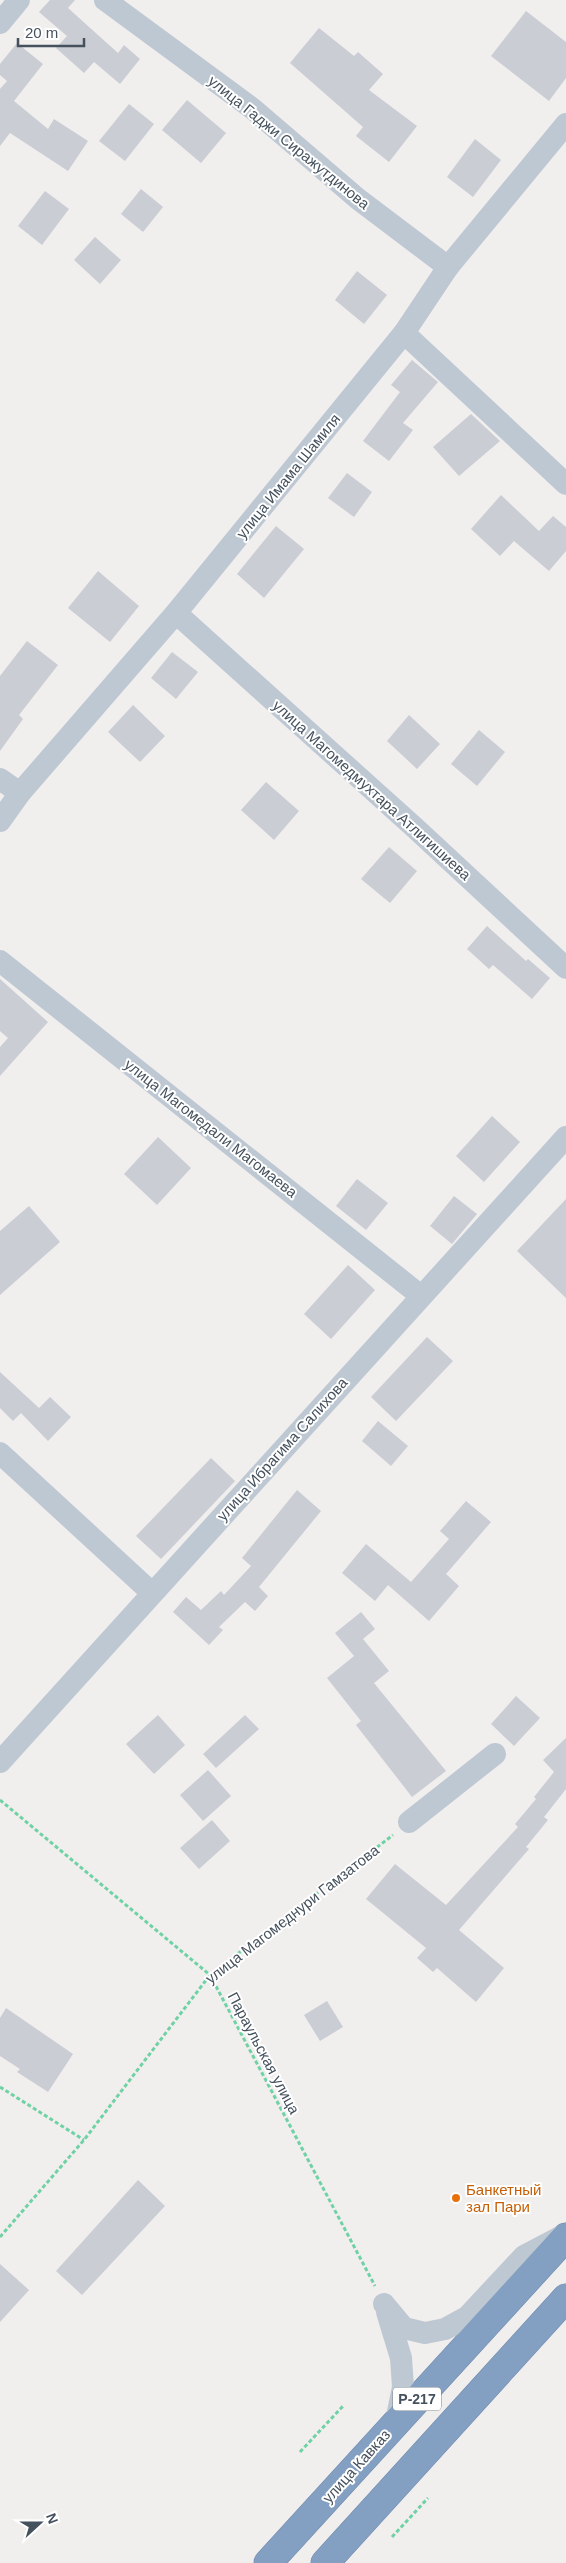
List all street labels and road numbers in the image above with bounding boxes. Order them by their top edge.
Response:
street label: улица Гаджи Сиражутдинова [205,72,373,213]
street label: улица Имама Шамиля [233,410,343,542]
street label: улица Магомедмухтара Атлигишиева [270,697,475,884]
street label: улица Магомедали Магомаева [121,1055,301,1201]
street label: улица Ибрагима Салихова [213,1374,351,1524]
street label: улица Магомеднури Гамзатова [202,1841,383,1987]
street label: Параульская улица [225,1989,304,2117]
road number: Р-217 [393,2388,441,2410]
street label: улица Кавказ [319,2426,393,2506]

